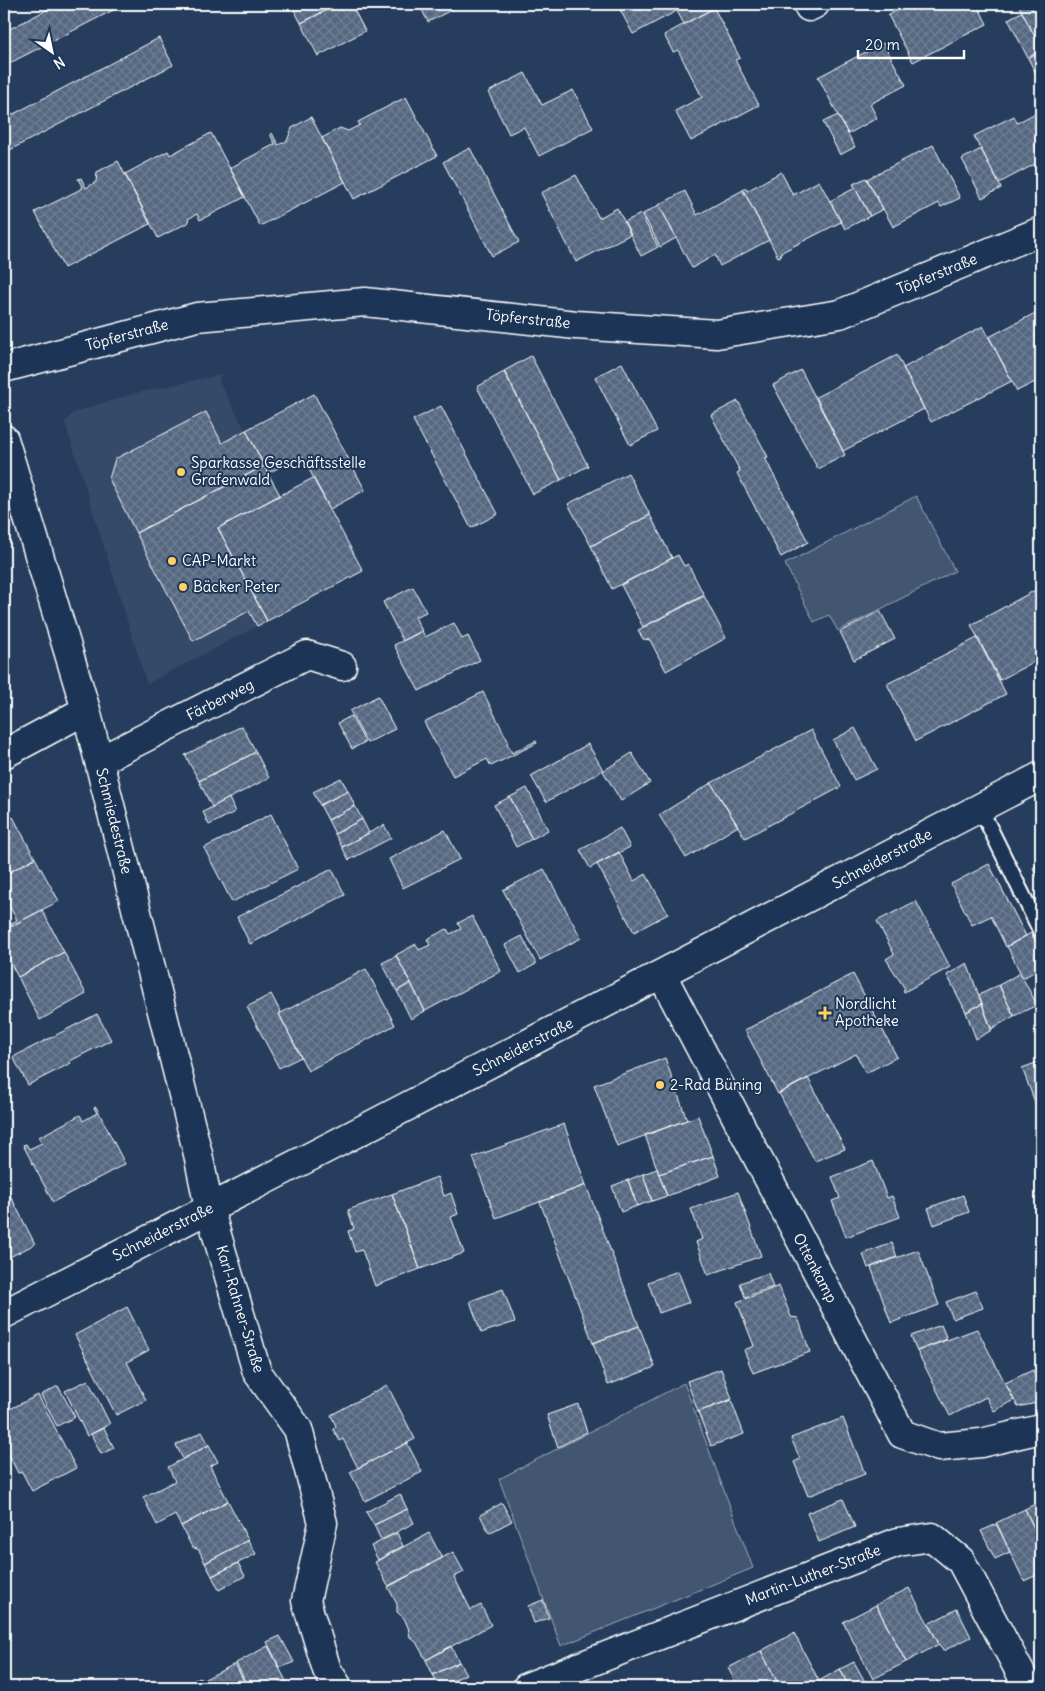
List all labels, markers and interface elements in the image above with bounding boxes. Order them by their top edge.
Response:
north arrow [28,28,78,78]
scale bar [858,28,964,60]
text: 20 m [865,35,900,54]
text: N [50,53,68,73]
street label: Töpferstraße [894,249,980,298]
street label: Töpferstraße [485,305,571,332]
street label: Töpferstraße [83,314,170,355]
place label: Sparkasse Geschäftsstelle Grafenwald [191,453,366,489]
marker: Sparkasse Geschäftsstelle Grafenwald [175,466,187,478]
place label: CAP-Markt [182,551,256,570]
marker: CAP-Markt [166,555,178,567]
place label: Bäcker Peter [193,577,280,596]
marker: Bäcker Peter [177,581,189,593]
street label: Färberweg [183,674,257,725]
street label: Schmiedestraße [92,766,137,876]
street label: Schneiderstraße [829,824,935,893]
place label: Nordlicht Apotheke [835,994,899,1030]
marker: Nordlicht Apotheke [819,1007,831,1019]
street label: Schneiderstraße [469,1013,576,1080]
place label: 2-Rad Büning [670,1075,762,1094]
marker: 2-Rad Büning [654,1079,666,1091]
street label: Schneiderstraße [109,1198,216,1265]
street label: Ottenkamp [789,1230,842,1306]
street label: Karl-Rahner-Straße [212,1243,269,1375]
street label: Martin-Luther-Straße [742,1540,883,1609]

